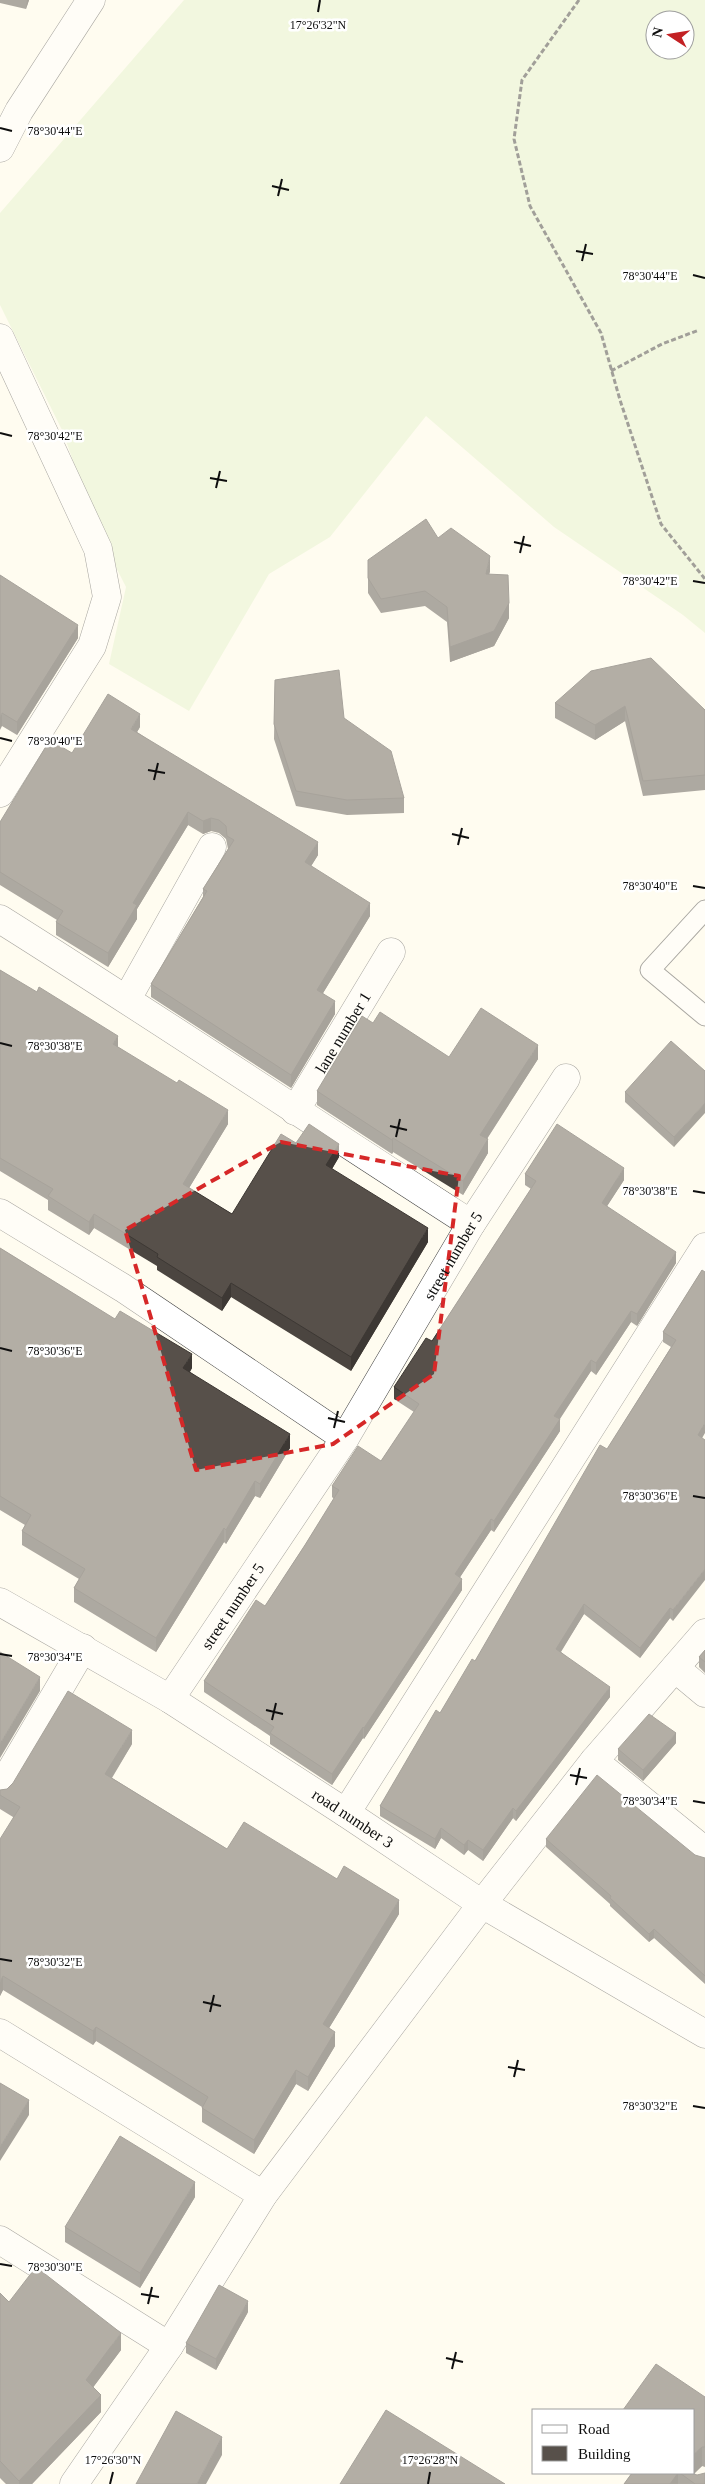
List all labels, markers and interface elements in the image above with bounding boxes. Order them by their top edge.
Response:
north arrow [645,10,695,60]
text: 17°26'32"N [290,18,347,32]
text: N [649,26,666,39]
text: 78°30'44"E [27,124,83,138]
text: 78°30'44"E [622,269,678,283]
text: 78°30'42"E [27,429,83,443]
text: 78°30'42"E [622,574,678,588]
text: 78°30'40"E [27,734,83,748]
text: 78°30'40"E [622,879,678,893]
street label: lane number 1 [312,989,374,1076]
text: 78°30'38"E [27,1039,83,1053]
text: 78°30'38"E [622,1184,678,1198]
street label: street number 5 [420,1209,486,1303]
text: 78°30'36"E [27,1344,83,1358]
text: 78°30'36"E [622,1489,678,1503]
street label: street number 5 [198,1560,268,1652]
text: 78°30'34"E [27,1650,83,1664]
street label: road number 3 [309,1786,396,1851]
text: 78°30'34"E [622,1794,678,1808]
text: 78°30'32"E [27,1955,83,1969]
text: 78°30'32"E [622,2099,678,2113]
text: 78°30'30"E [27,2260,83,2274]
legend [532,2409,695,2474]
text: Road [578,2421,610,2437]
text: Building [578,2446,631,2462]
text: 17°26'30"N [85,2453,142,2467]
text: 17°26'28"N [402,2453,459,2467]

